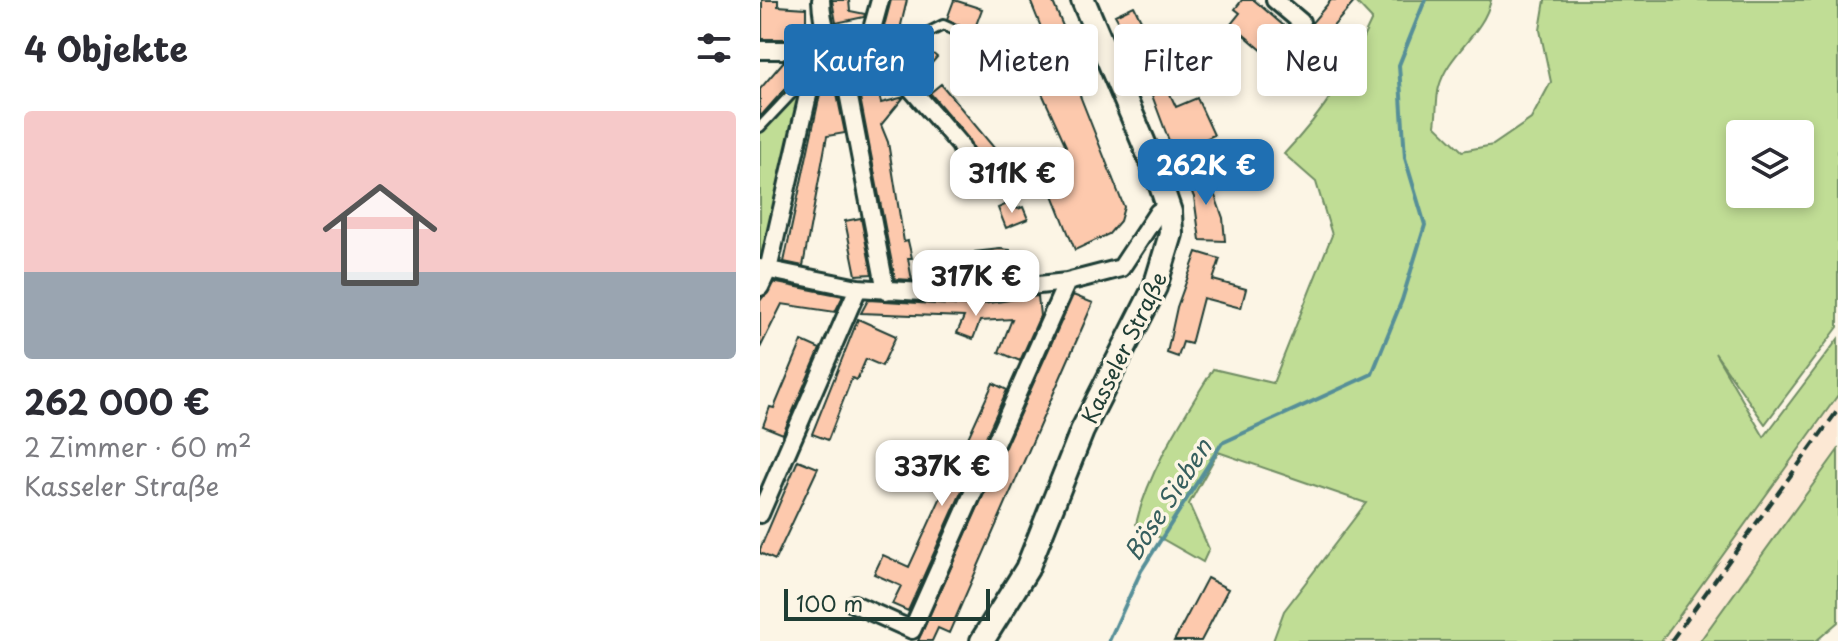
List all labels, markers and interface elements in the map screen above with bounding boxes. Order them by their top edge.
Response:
text: 4 Objekte [24,22,188,74]
chip: Kaufen [784,24,934,96]
chip: Mieten [950,24,1098,96]
chip: Filter [1114,24,1241,96]
chip: Neu [1257,24,1367,96]
icon: filters [692,26,736,70]
map controls [1726,120,1814,208]
button: layers [1726,120,1814,208]
pin: 262K € [1141,139,1271,207]
text: 262K € [1156,145,1256,184]
pin: 311K € [947,147,1077,215]
text: 311K € [968,153,1056,192]
icon: home [308,163,452,307]
pin: 317K € [911,250,1041,318]
text: 317K € [930,256,1022,295]
street label: Kasseler Straße [1072,265,1174,429]
text: 262 000 € [24,375,210,427]
text: 2 Zimmer · 60 m² [24,427,252,466]
water label: Böse Sieben [1114,430,1220,567]
pin: 337K € [877,440,1007,508]
text: 337K € [894,446,990,485]
text: Kasseler Straße [24,466,219,505]
scale bar [784,585,990,621]
text: 100 m [796,586,863,619]

